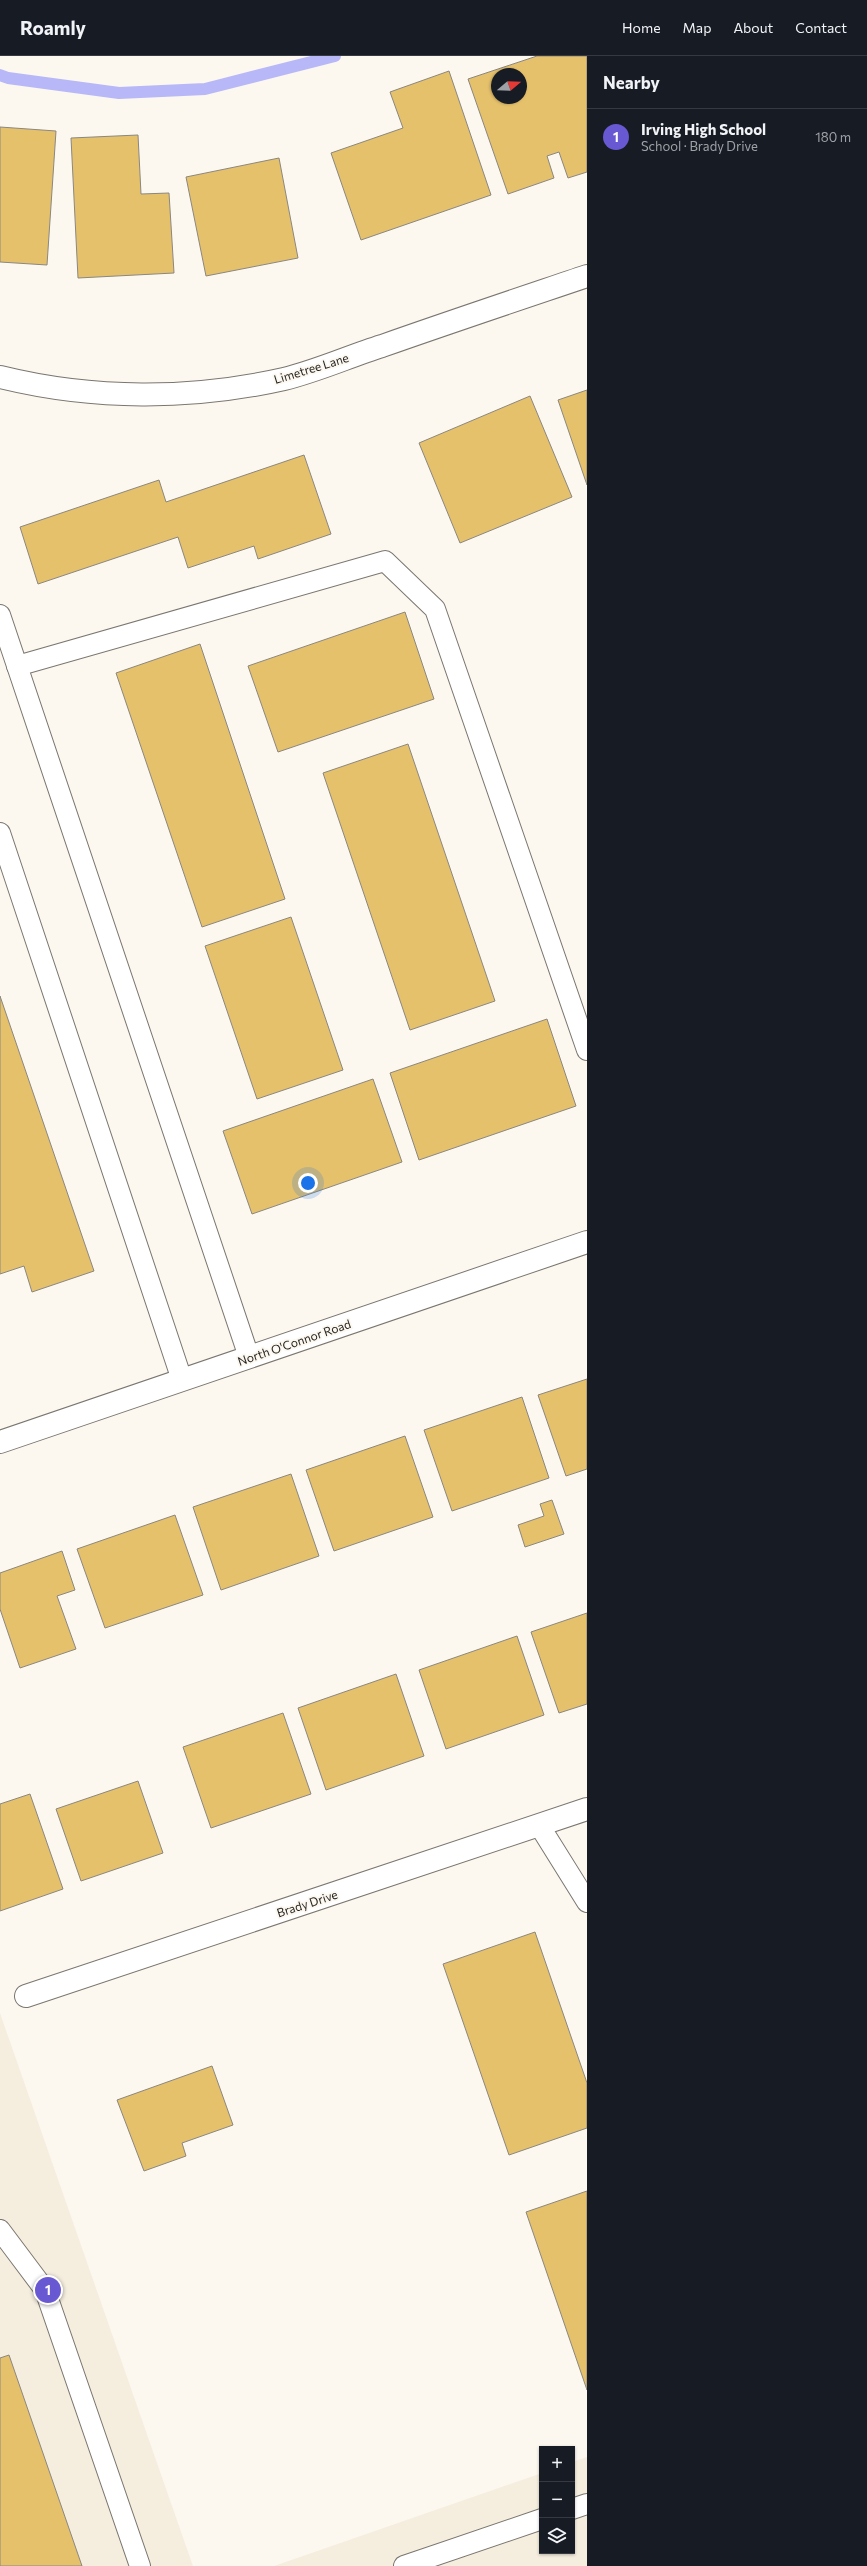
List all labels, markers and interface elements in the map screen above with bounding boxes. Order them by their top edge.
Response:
text: Roamly [20,16,86,39]
text: Home [622,19,661,36]
text: Map [683,19,711,36]
text: About [733,19,773,36]
text: Contact [795,19,847,36]
north arrow [491,68,527,104]
text: Nearby [603,72,660,93]
text: Irving High School [641,120,766,138]
text: 1 [613,129,619,145]
text: 180 m [815,129,851,145]
text: School · Brady Drive [641,138,758,154]
street label: Limetree Lane [272,350,350,386]
your location [298,1173,318,1193]
street label: North O'Connor Road [236,1316,352,1368]
street label: Brady Drive [275,1887,339,1919]
pin: 1 [35,2275,61,2305]
map controls [539,2446,575,2554]
button: + [539,2446,575,2482]
button: − [539,2482,575,2518]
button: layers [539,2518,575,2554]

